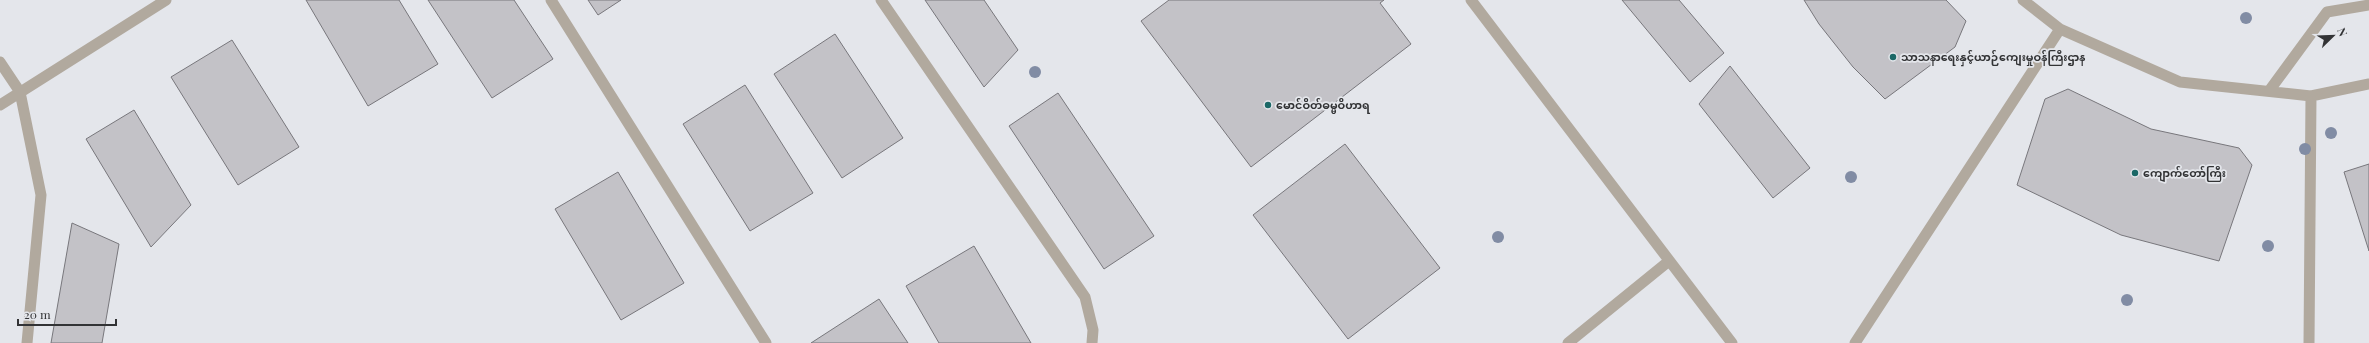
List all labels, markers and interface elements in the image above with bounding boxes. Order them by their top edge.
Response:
north arrow [2313,16,2353,56]
text: N [2334,25,2351,39]
place label: သာသနာရေးနှင့်ယာဉ်ကျေးမှုဝန်ကြီးဌာန [1901,49,2085,67]
marker: သာသနာရေးနှင့်ယာဉ်ကျေးမှုဝန်ကြီးဌာန [1888,52,1898,62]
place label: မောင်ဝိတ်ဓမ္မဝိဟာရ [1276,97,1371,114]
marker: မောင်ဝိတ်ဓမ္မဝိဟာရ [1263,100,1273,110]
place label: ကျောက်တော်ကြီး [2143,165,2226,182]
marker: ကျောက်တော်ကြီး [2130,168,2140,178]
scale bar [18,301,116,327]
text: 20 m [24,306,51,322]

